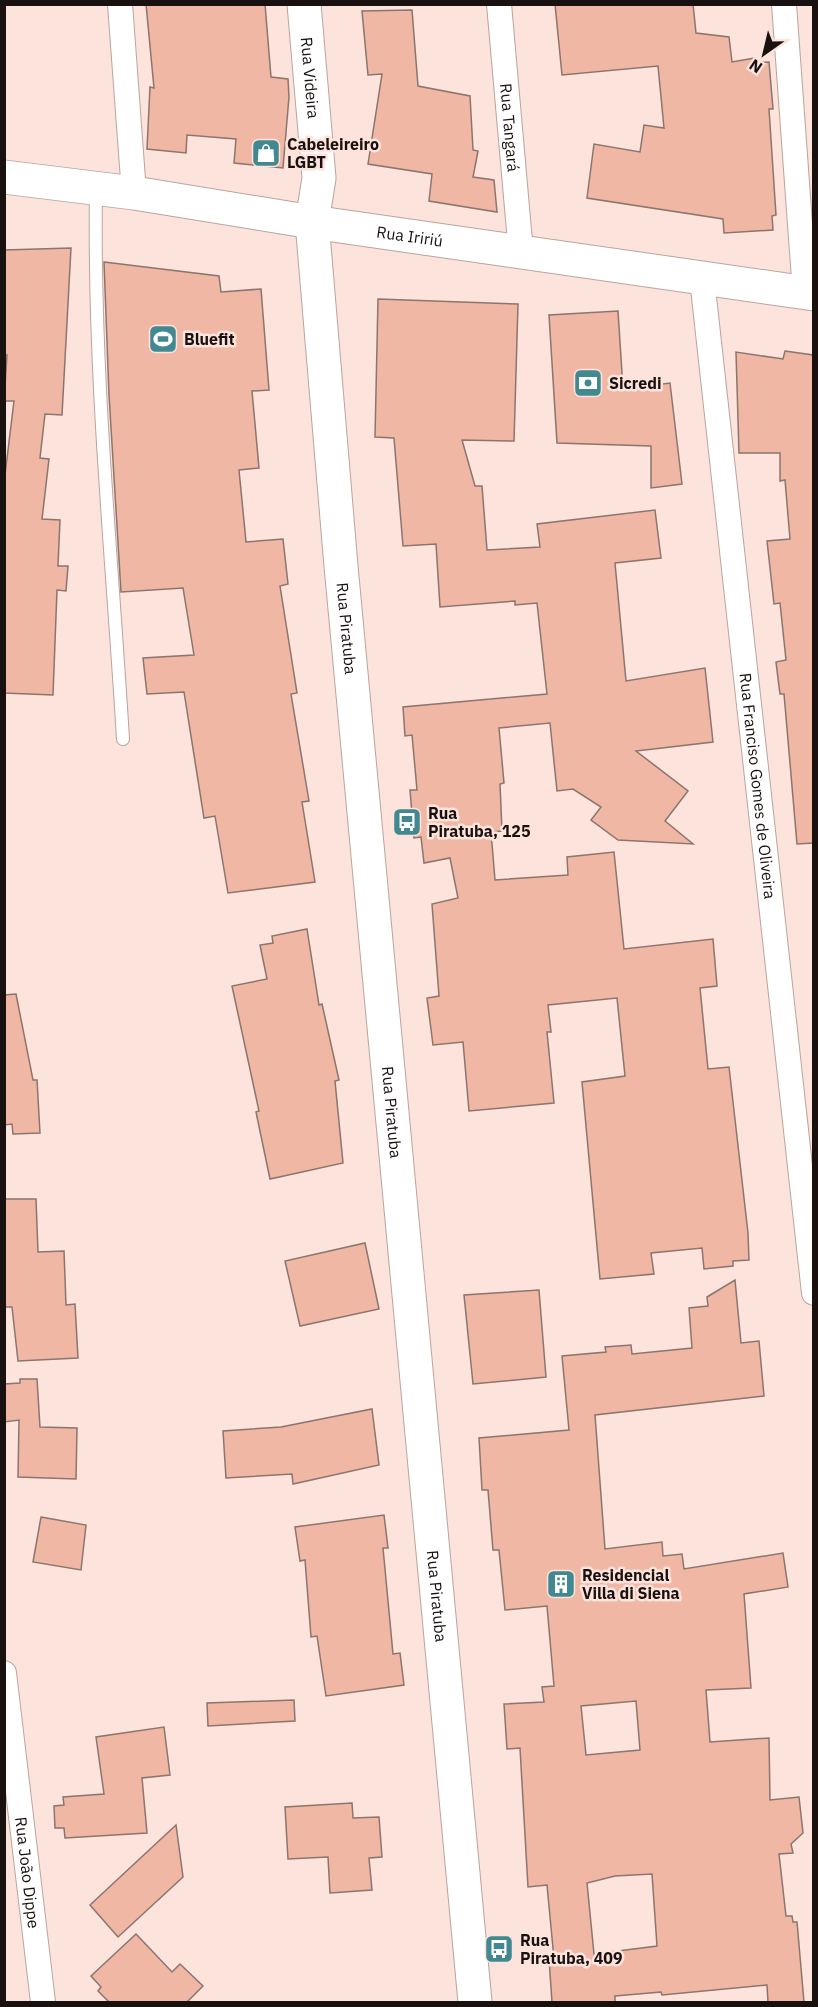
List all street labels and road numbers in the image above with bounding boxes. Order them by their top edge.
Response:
street label: Rua Videira [297,36,324,120]
street label: Rua Tangará [496,82,524,173]
street label: Rua Iririú [375,221,444,251]
street label: Rua Piratuba [333,581,361,676]
street label: Rua Franciso Gomes de Oliveira [736,672,780,900]
street label: Rua Piratuba [378,1065,406,1160]
street label: Rua Piratuba [423,1549,451,1643]
street label: Rua João Dippe [11,1816,44,1930]

